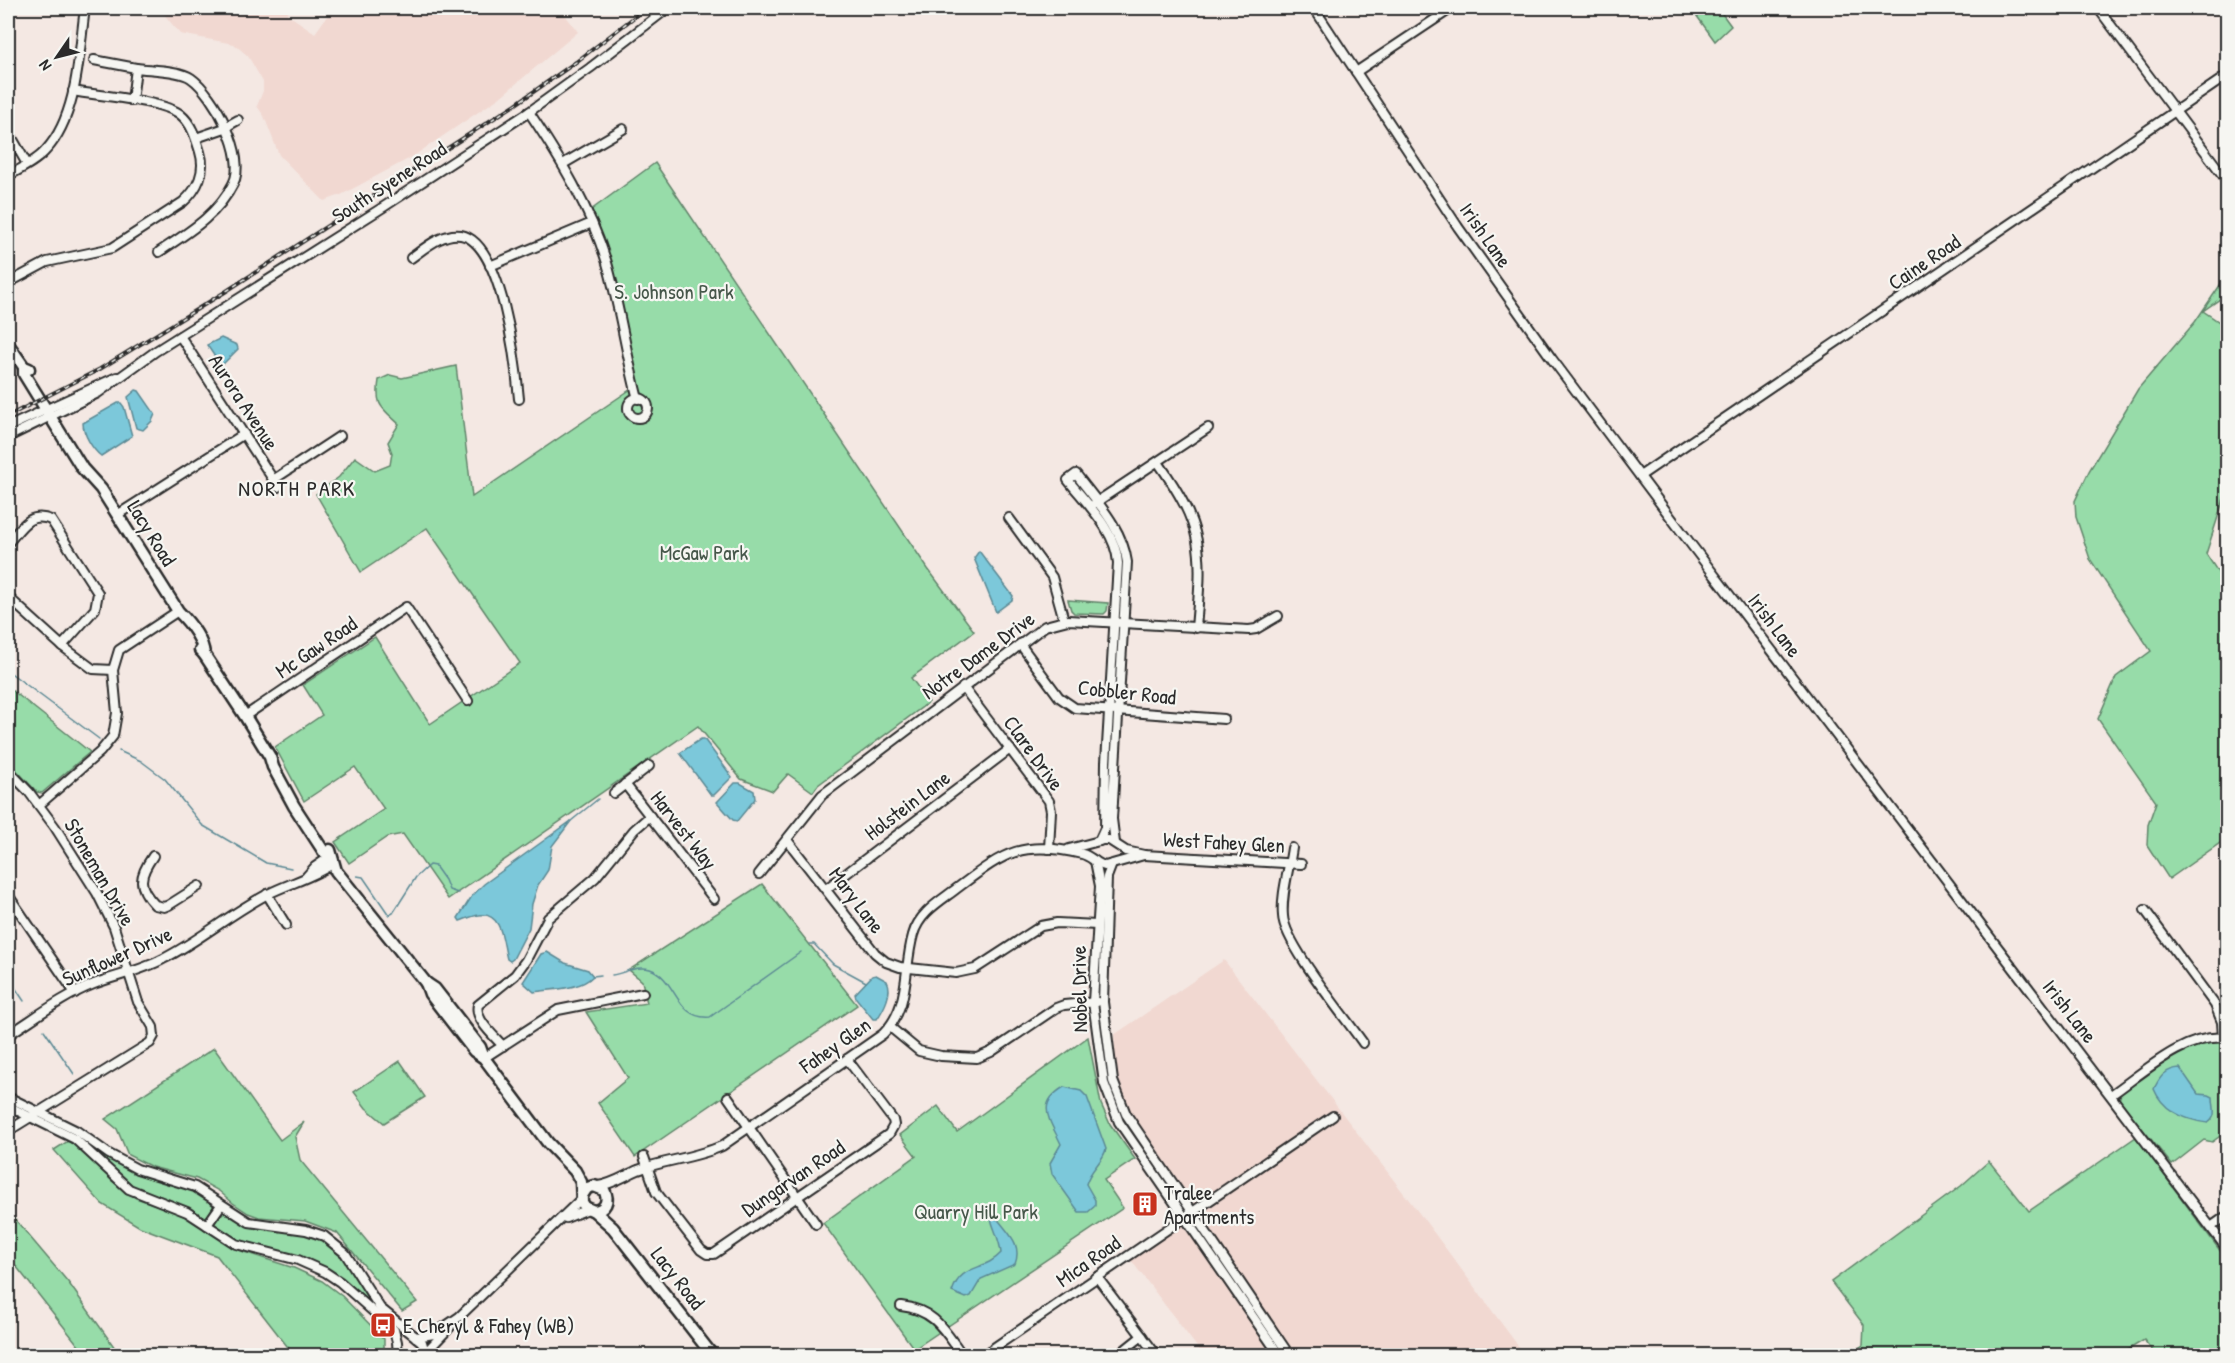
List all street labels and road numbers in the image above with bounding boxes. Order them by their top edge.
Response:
street label: South Syene Road [326,134,452,230]
street label: Irish Lane [1453,197,1519,273]
street label: Caine Road [1882,227,1966,297]
street label: Aurora Avenue [202,348,286,456]
street label: Lacy Road [121,495,183,571]
street label: Irish Lane [1741,587,1809,663]
street label: Notre Dame Drive [916,604,1040,706]
street label: Mc Gaw Road [269,609,363,685]
street label: Cobbler Road [1076,672,1178,712]
street label: Clare Drive [997,710,1071,796]
street label: Holstein Lane [858,763,956,847]
street label: Harvest Way [644,784,724,876]
street label: Stoneman Drive [58,813,142,931]
street label: West Fahey Glen [1162,824,1286,860]
street label: Mary Lane [822,861,892,939]
street label: Sunflower Drive [58,919,176,993]
street label: Nobel Drive [1064,945,1094,1033]
street label: Irish Lane [2036,973,2104,1049]
street label: Fahey Glen [793,1010,876,1081]
street label: Dungarvan Road [736,1133,850,1223]
street label: Mica Road [1050,1228,1126,1294]
street label: Lacy Road [644,1241,712,1315]

